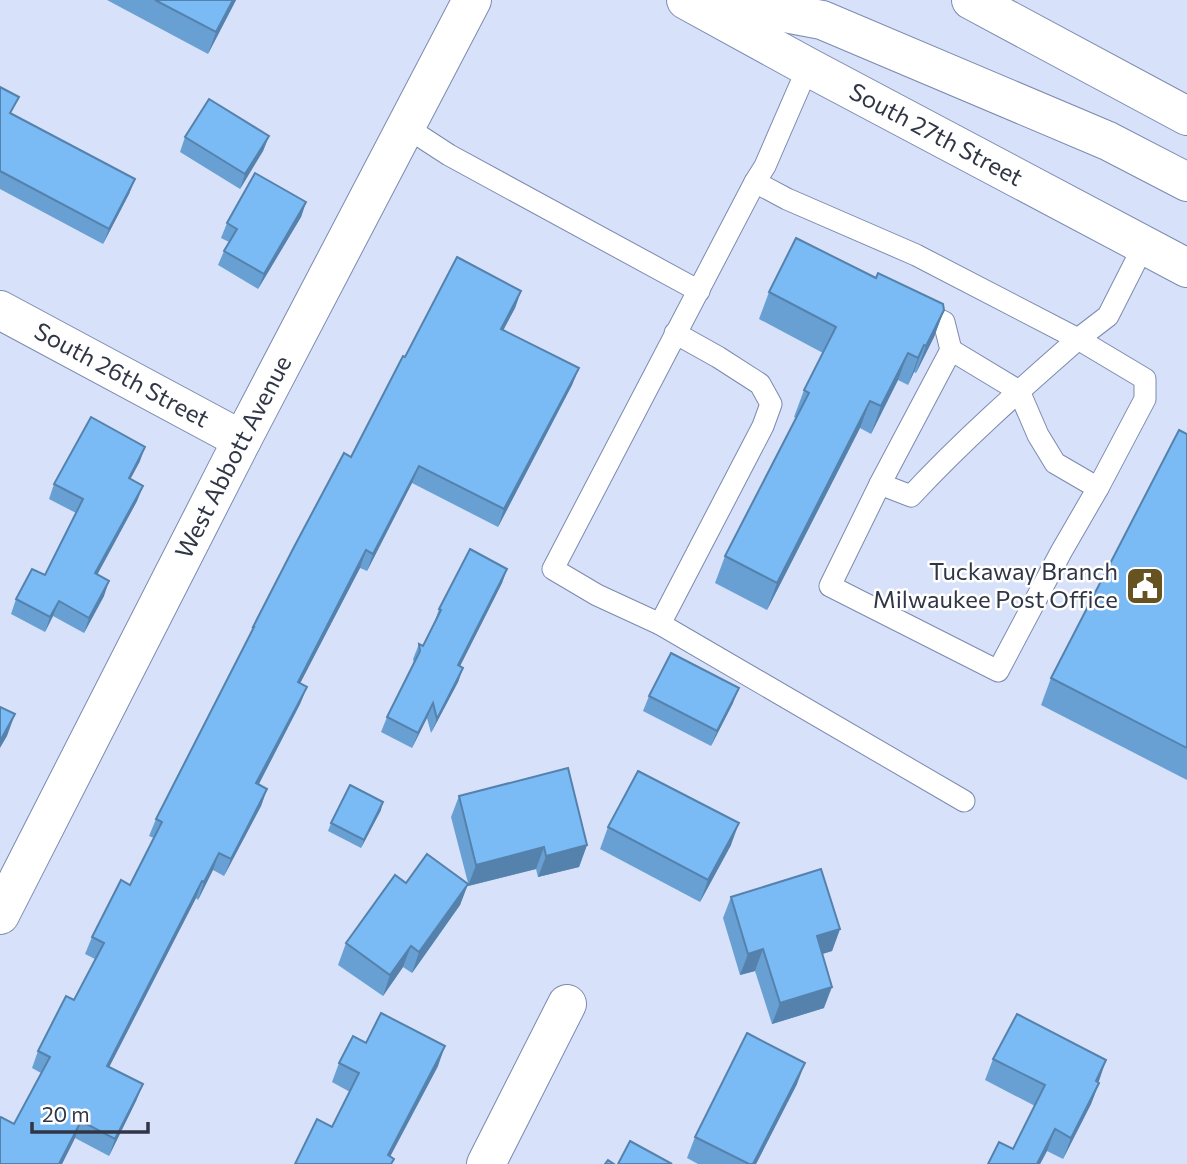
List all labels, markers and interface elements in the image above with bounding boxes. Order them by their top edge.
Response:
street label: South 27th Street [845,76,1028,191]
street label: South 26th Street [30,315,215,433]
street label: West Abbott Avenue [168,350,297,563]
place label: Tuckaway Branch Milwaukee Post Office [873,556,1118,613]
public building icon: Tuckaway Branch Milwaukee Post Office [1124,565,1166,607]
scale bar [32,1090,147,1134]
text: 20 m [42,1101,90,1126]

